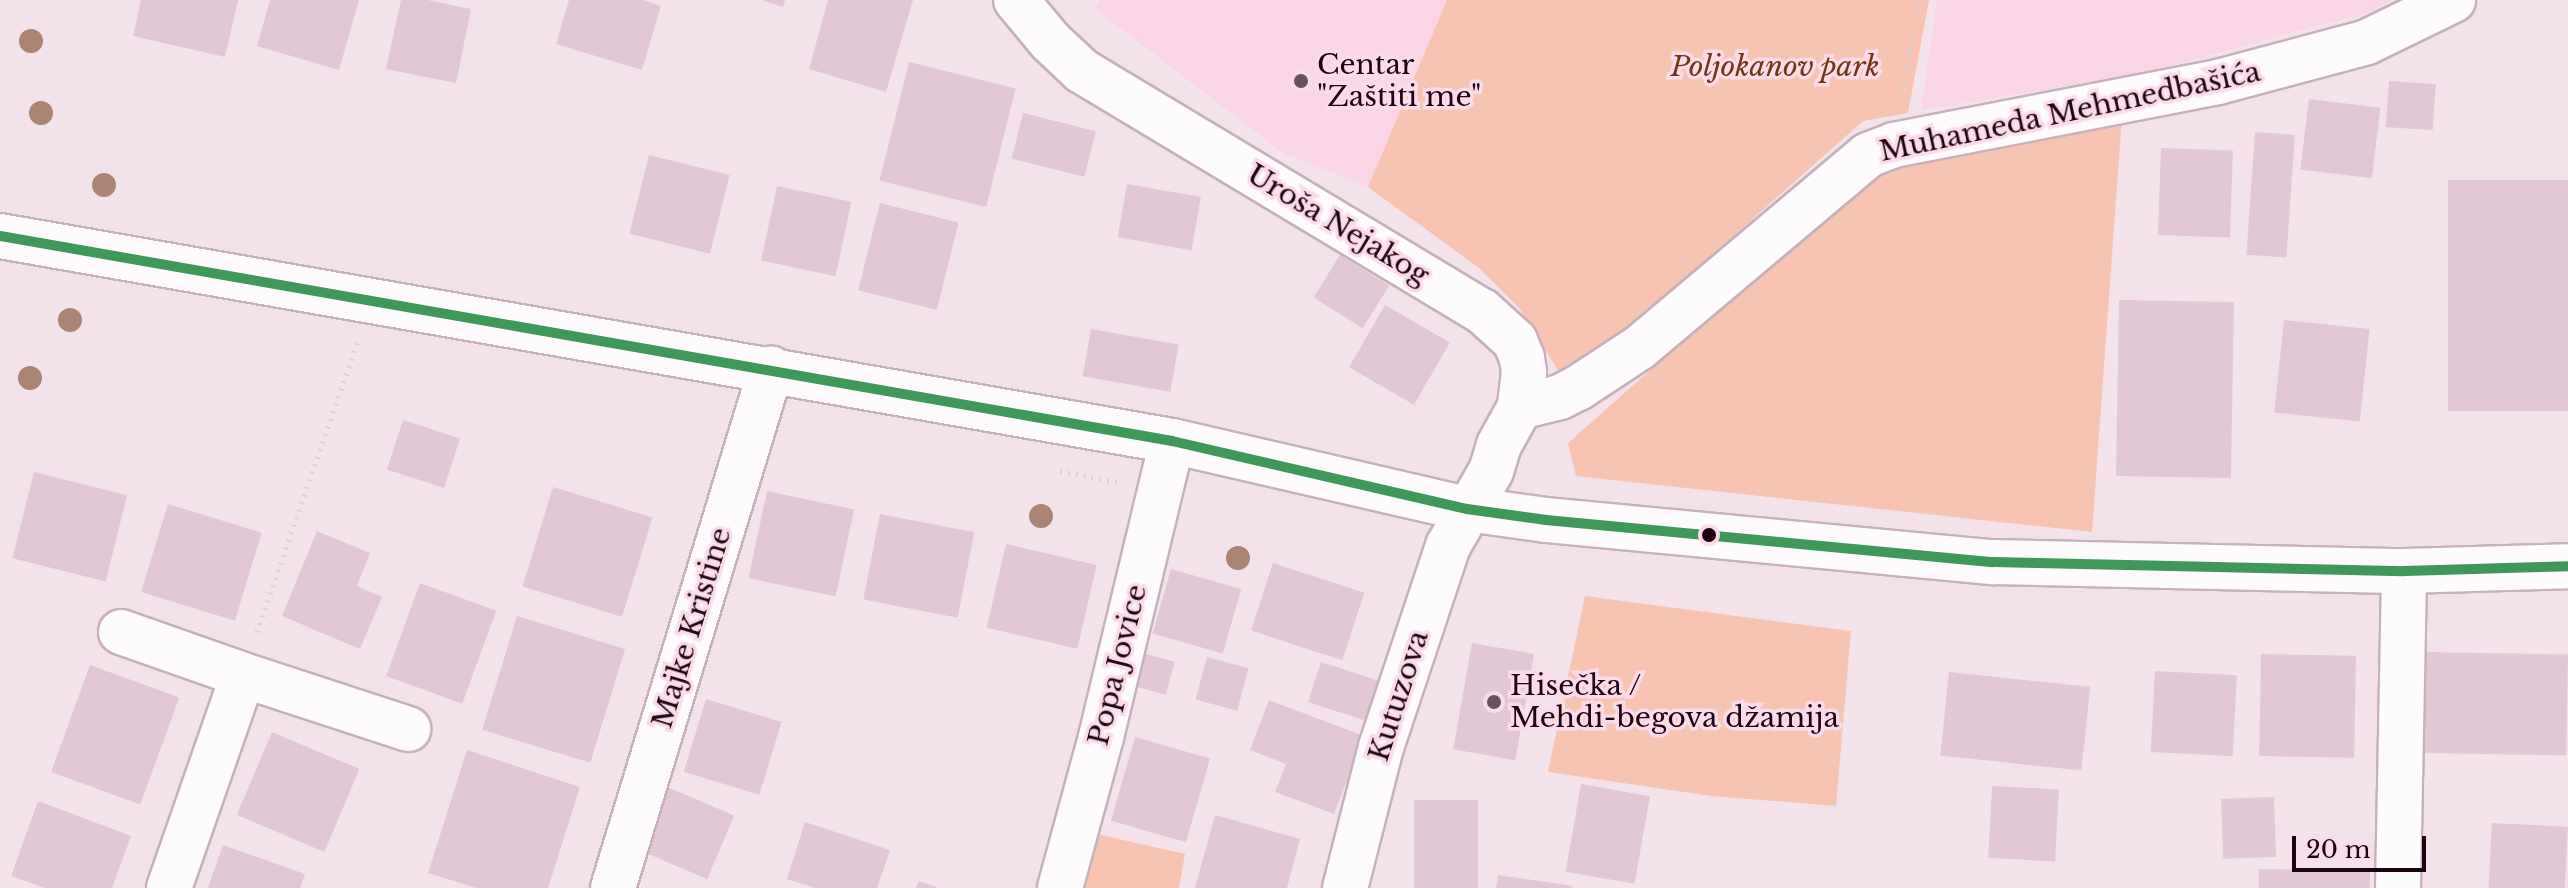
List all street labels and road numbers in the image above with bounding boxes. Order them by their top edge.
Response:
street label: Muhameda Mehmedbašića [1876,55,2264,169]
street label: Uroša Nejakog [1241,157,1435,293]
street label: Majke Kristine [646,524,738,732]
street label: Popa Jovice [1082,581,1154,749]
street label: Kutuzova [1362,626,1436,766]

